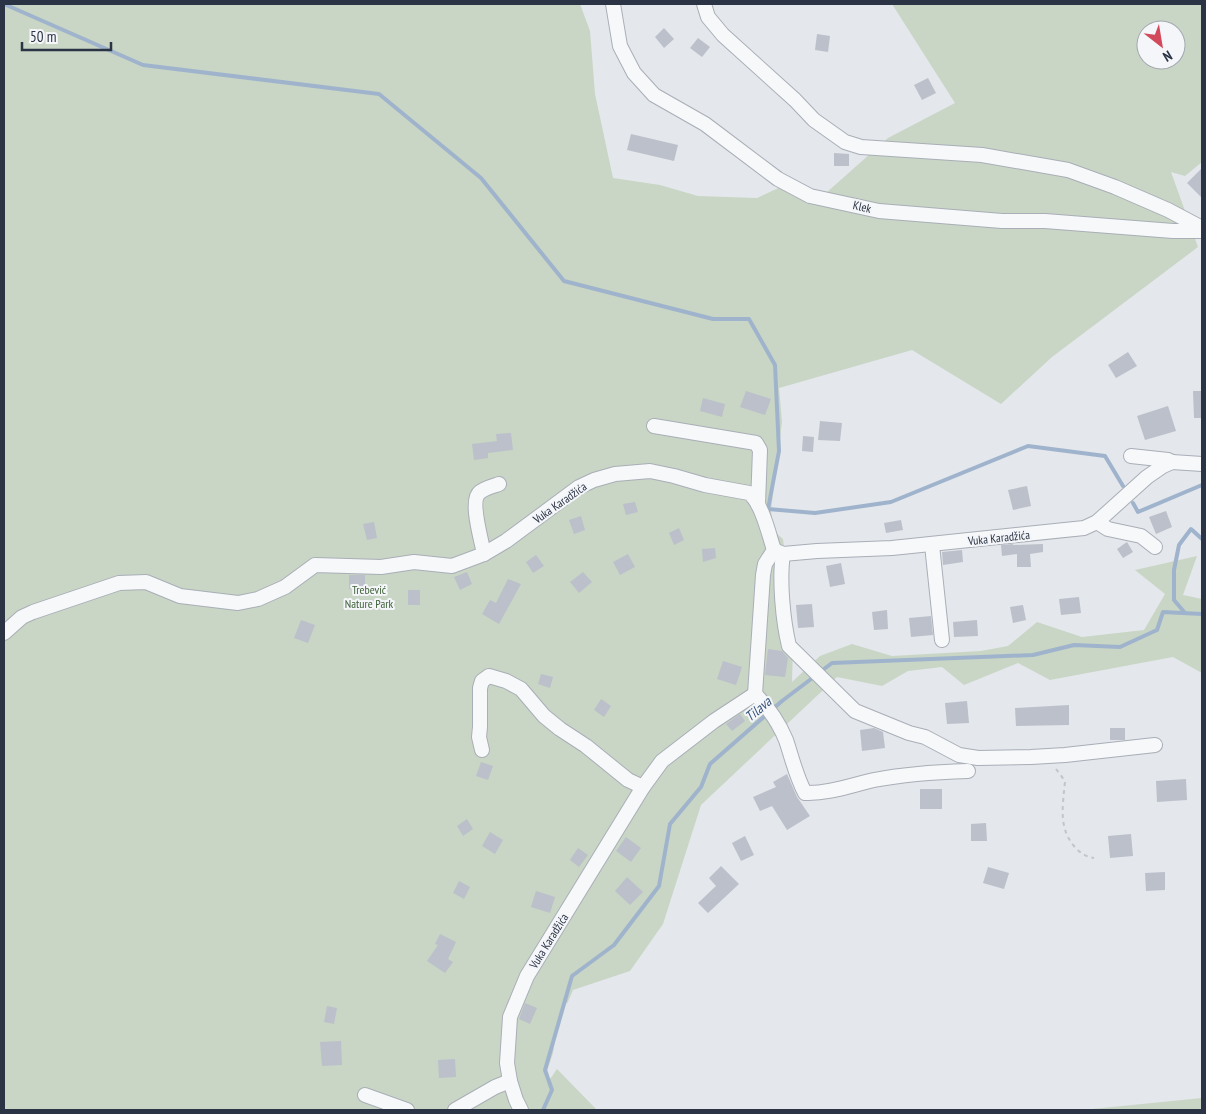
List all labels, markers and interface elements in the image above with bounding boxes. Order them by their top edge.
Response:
scale bar [22,20,111,52]
north arrow [1136,20,1186,70]
text: 50 m [30,27,56,46]
text: N [1160,46,1176,66]
street label: Klek [851,197,873,216]
street label: Vuka Karadžića [529,479,590,527]
street label: Vuka Karadžića [966,527,1031,548]
park label: Trebević Nature Park [345,582,394,611]
water label: Tilava [741,692,776,725]
street label: Vuka Karadžića [525,910,571,972]

